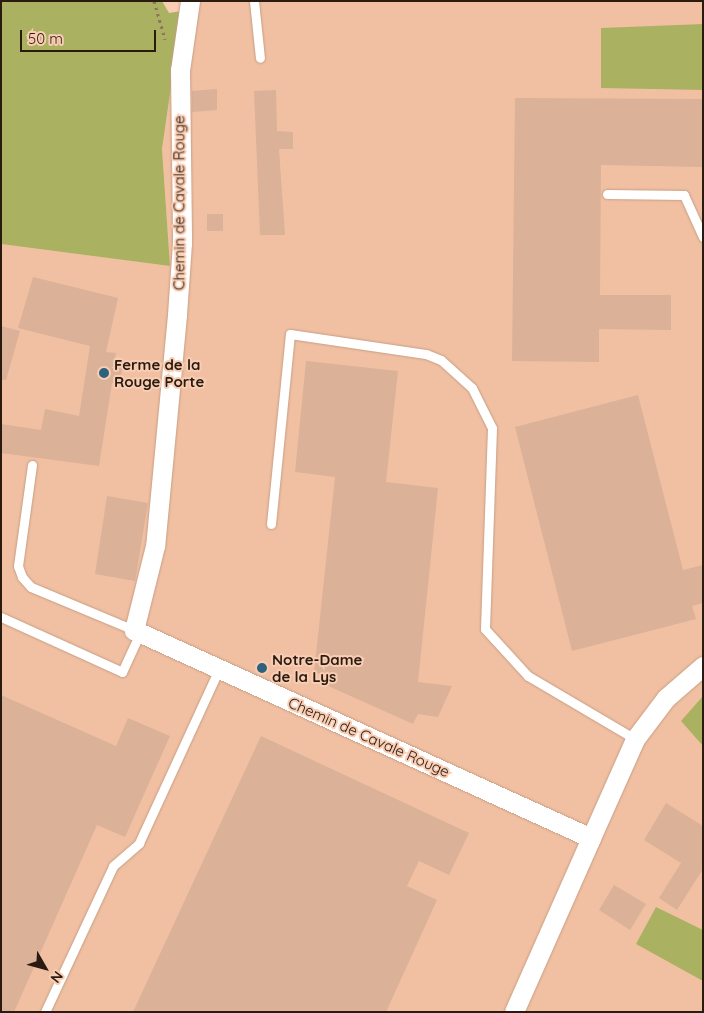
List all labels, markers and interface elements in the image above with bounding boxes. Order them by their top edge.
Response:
scale bar [22,20,159,52]
text: 50 m [28,29,63,48]
street label: Chemin de Cavale Rouge [170,116,188,290]
place label: Ferme de la Rouge Porte [114,355,204,390]
marker: Ferme de la Rouge Porte [98,367,110,379]
place label: Notre-Dame de la Lys [272,650,362,685]
marker: Notre-Dame de la Lys [256,662,268,674]
street label: Chemin de Cavale Rouge [286,693,452,781]
north arrow [20,943,70,993]
text: N [47,968,67,987]

